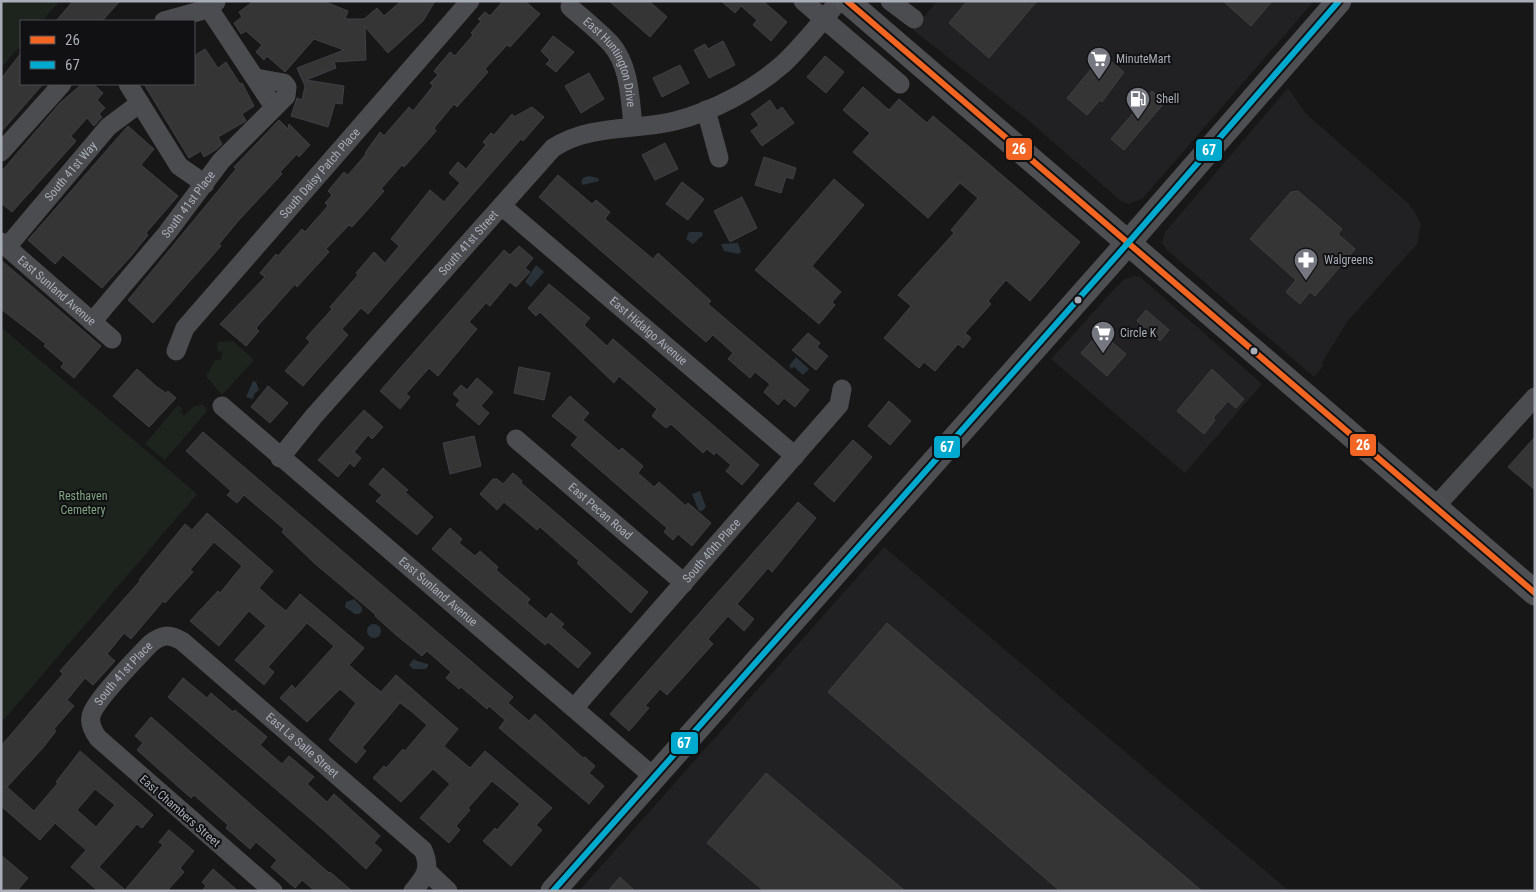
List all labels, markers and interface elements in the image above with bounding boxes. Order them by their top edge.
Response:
street label: East Huntington Drive [580,14,638,108]
legend [20,20,195,85]
text: 26 [65,31,80,49]
supermarket icon: MinuteMart [1086,46,1112,80]
place label: MinuteMart [1116,52,1171,66]
text: 67 [65,56,80,74]
fuel station icon: Shell [1125,86,1151,120]
place label: Shell [1156,92,1179,106]
street label: South Daisy Patch Place [277,125,363,221]
line badge: 26 [1005,137,1033,161]
line badge: 67 [1195,138,1223,162]
street label: South 41st Way [42,139,100,204]
text: 26 [1012,141,1026,157]
text: 67 [1202,142,1216,158]
street label: South 41st Place [159,168,218,241]
street label: South 41st Street [436,207,501,278]
pharmacy icon: Walgreens [1293,247,1319,281]
street label: East Sunland Avenue [15,253,99,329]
place label: Walgreens [1324,253,1373,267]
street label: East Hidalgo Avenue [607,294,690,368]
unlabelled marker [1073,295,1083,305]
supermarket icon: Circle K [1090,320,1116,354]
place label: Circle K [1120,326,1157,340]
unlabelled marker [1249,346,1259,356]
line badge: 26 [1349,433,1377,457]
line badge: 67 [933,435,961,459]
text: 26 [1356,437,1370,453]
text: 67 [940,439,954,455]
street label: East Pecan Road [565,480,635,543]
park label: Resthaven Cemetery [59,489,108,517]
street label: South 40th Place [680,515,744,586]
street label: East Sunland Avenue [396,554,481,630]
street label: South 41st Place [91,639,156,708]
street label: East La Salle Street [263,710,342,781]
line badge: 67 [670,731,699,755]
text: 67 [677,735,691,751]
street label: East Chambers Street [137,772,224,850]

